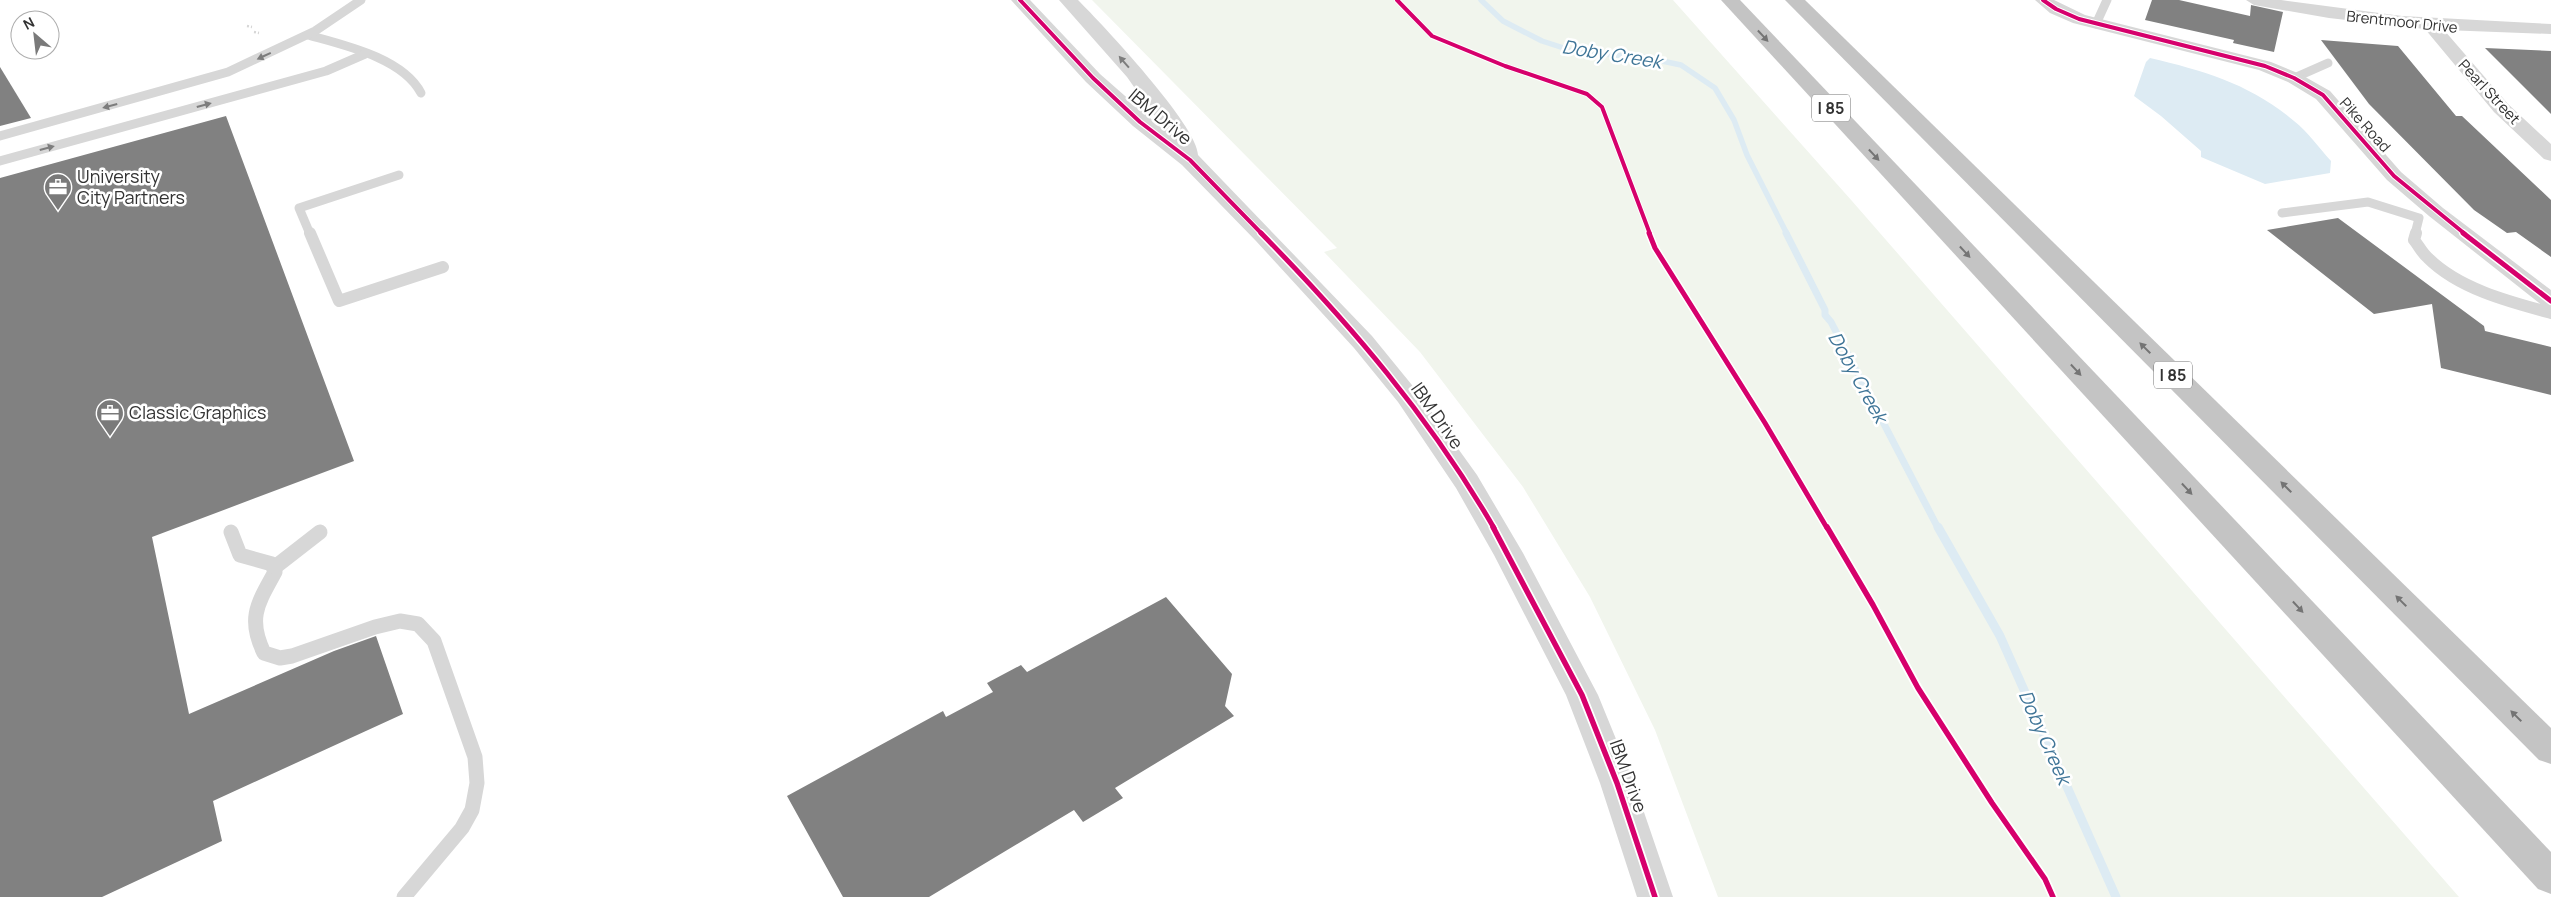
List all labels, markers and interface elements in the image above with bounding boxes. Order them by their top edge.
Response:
street label: Brentmoor Drive [2345,5,2459,38]
north arrow [10,10,60,60]
text: N [20,12,38,34]
one-way arrow [1758,29,1769,42]
water label: Doby Creek [1560,33,1666,75]
one-way arrow [257,53,271,61]
street label: Pearl Street [2454,55,2525,129]
one-way arrow [1119,56,1130,69]
street label: IBM Drive [1124,83,1197,150]
street label: Pike Road [2335,93,2396,157]
road number: I 85 [1812,95,1850,122]
one-way arrow [196,101,211,109]
one-way arrow [102,102,117,110]
one-way arrow [39,144,55,152]
one-way arrow [1868,148,1880,160]
place label: University City Partners [77,164,185,209]
office icon: University City Partners [43,172,73,211]
one-way arrow [1959,245,1971,257]
water label: Doby Creek [1822,327,1895,429]
one-way arrow [2140,342,2152,354]
road number: I 85 [2154,362,2192,388]
one-way arrow [2070,364,2082,376]
street label: IBM Drive [1406,377,1469,453]
office icon: Classic Graphics [95,398,125,437]
place label: Classic Graphics [129,400,267,424]
one-way arrow [2280,481,2292,493]
one-way arrow [2181,482,2193,494]
one-way arrow [2395,595,2407,607]
one-way arrow [2292,601,2304,613]
water label: Doby Creek [2013,686,2078,791]
one-way arrow [2511,710,2523,722]
street label: IBM Drive [1605,736,1653,815]

